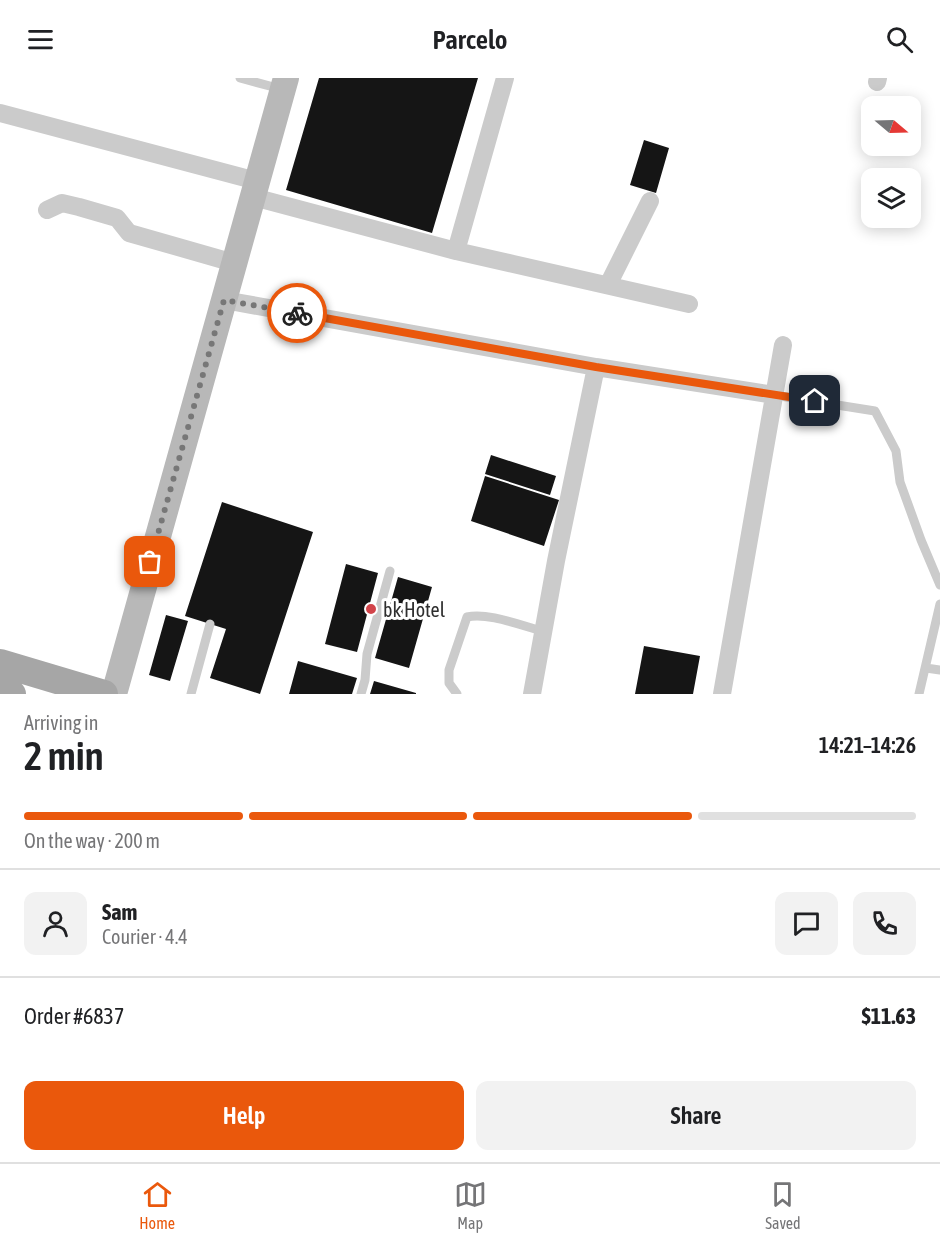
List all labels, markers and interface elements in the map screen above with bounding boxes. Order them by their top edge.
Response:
icon: menu [24,23,57,56]
icon: search [883,23,916,56]
text: Parcelo [432,24,508,55]
north arrow [861,96,921,156]
map controls [861,96,921,228]
button: layers [861,168,921,228]
courier [267,283,327,343]
icon: bike [281,297,314,330]
pin [789,375,840,426]
icon: home [798,384,831,417]
pin [124,536,175,587]
icon: bag [133,545,166,578]
place label: bk Hotel [383,598,446,621]
marker: bk Hotel [364,602,378,616]
text: Arriving in [24,711,98,734]
text: 14:21–14:26 [819,732,916,758]
text: 2 min [24,734,104,778]
text: On the way · 200 m [24,829,160,852]
button: person [24,892,87,955]
button: chat [775,892,838,955]
button: phone [853,892,916,955]
text: Sam [102,899,137,925]
text: Courier · 4.4 [102,925,188,948]
text: Order #6837 [24,1003,124,1029]
text: $11.63 [861,1003,916,1029]
button: Help [24,1081,464,1150]
button: Share [476,1081,916,1150]
tab: Home [139,1178,175,1232]
tab: Map [454,1178,487,1232]
tab: Saved [765,1178,801,1232]

